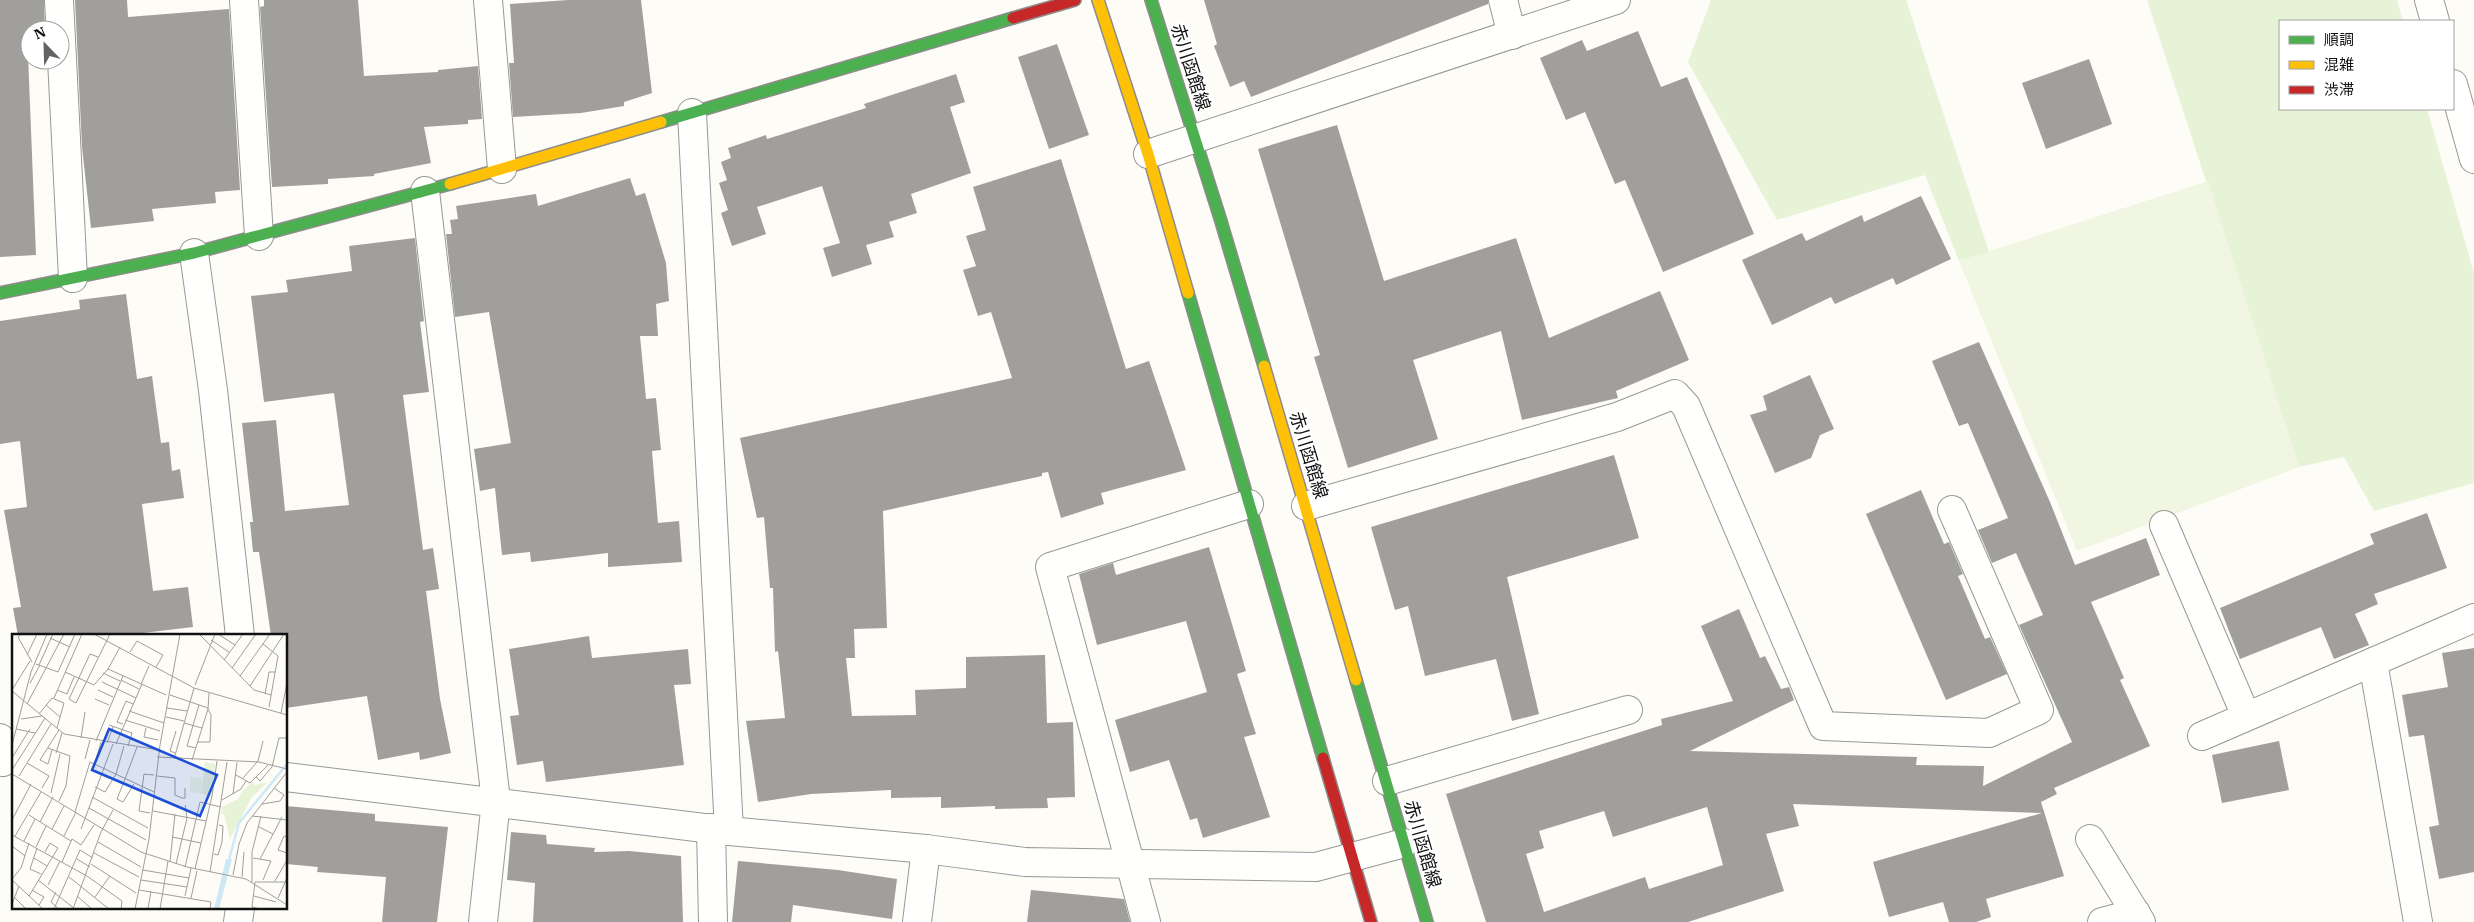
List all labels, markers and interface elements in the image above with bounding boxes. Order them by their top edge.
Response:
north arrow [20,20,70,70]
legend [2279,20,2454,110]
street label: 赤川函館線 [1166,21,1216,113]
text: N [31,23,49,43]
text: 順調 [2324,30,2354,49]
text: 混雑 [2324,55,2354,74]
text: 渋滞 [2324,80,2354,99]
street label: 赤川函館線 [1285,409,1333,501]
inset map [12,634,288,910]
street label: 赤川函館線 [1400,798,1446,890]

